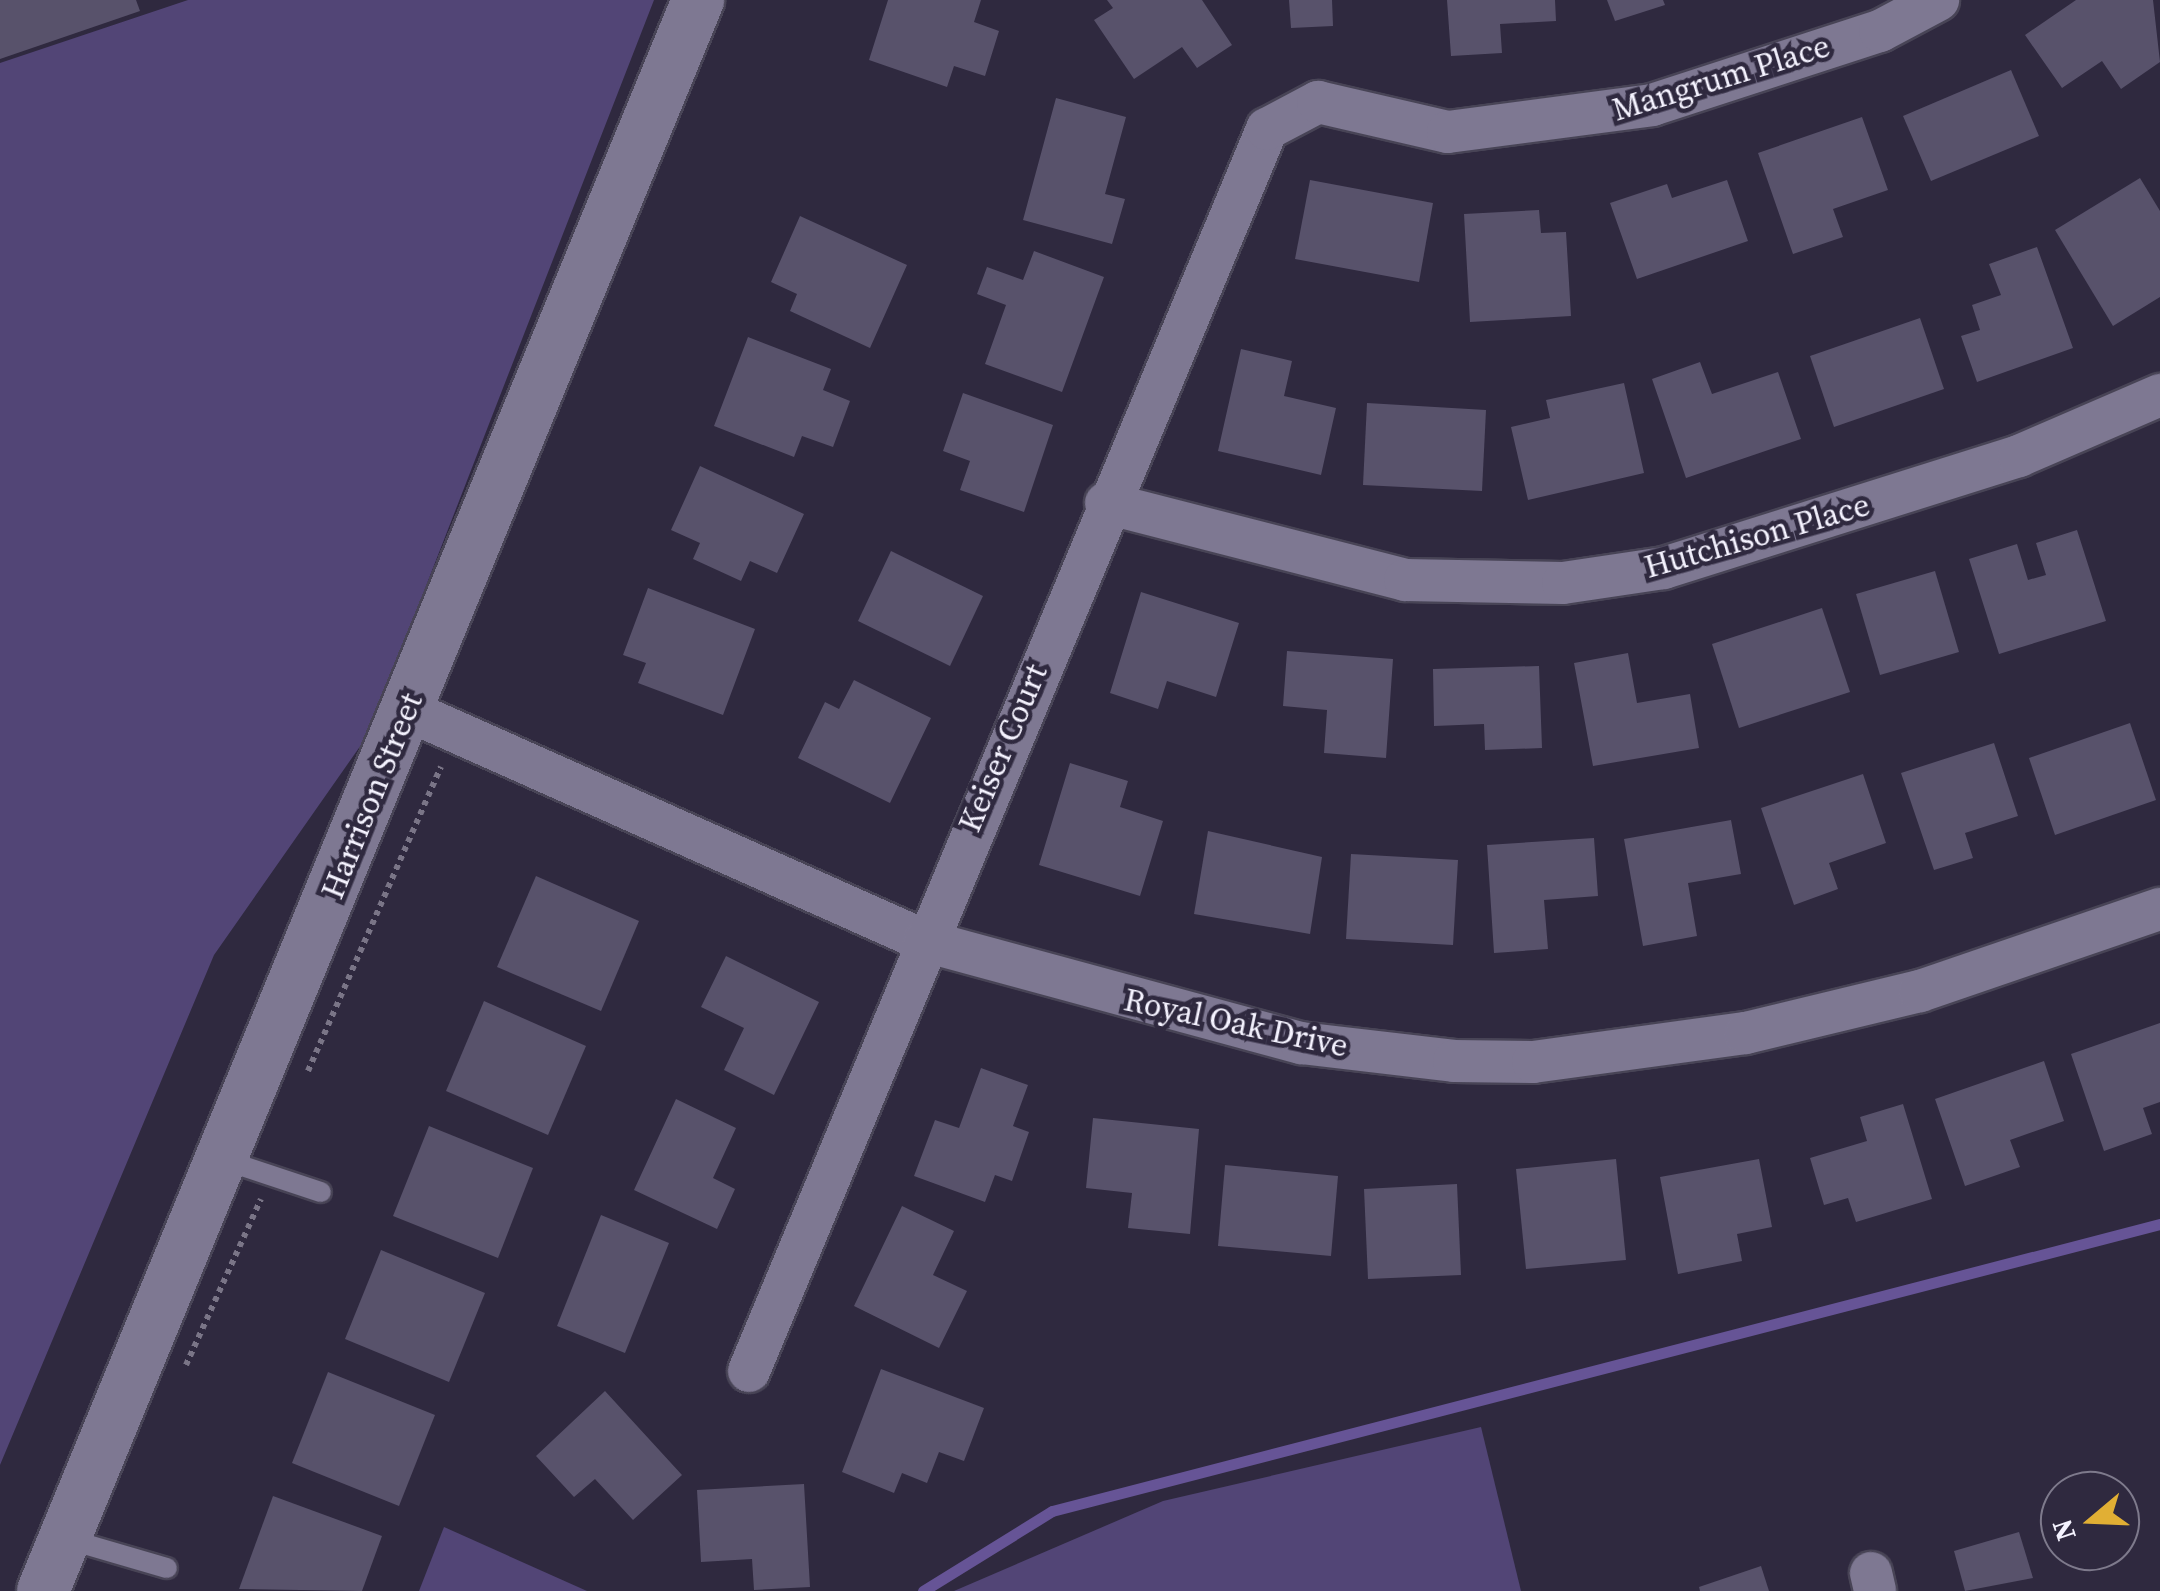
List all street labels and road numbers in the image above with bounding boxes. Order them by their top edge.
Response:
street label: Mangrum Place [1608,27,1834,129]
street label: Hutchison Place [1640,486,1874,586]
street label: Keiser Court [950,658,1056,838]
street label: Harrison Street [313,688,431,904]
street label: Royal Oak Drive [1121,981,1351,1065]

